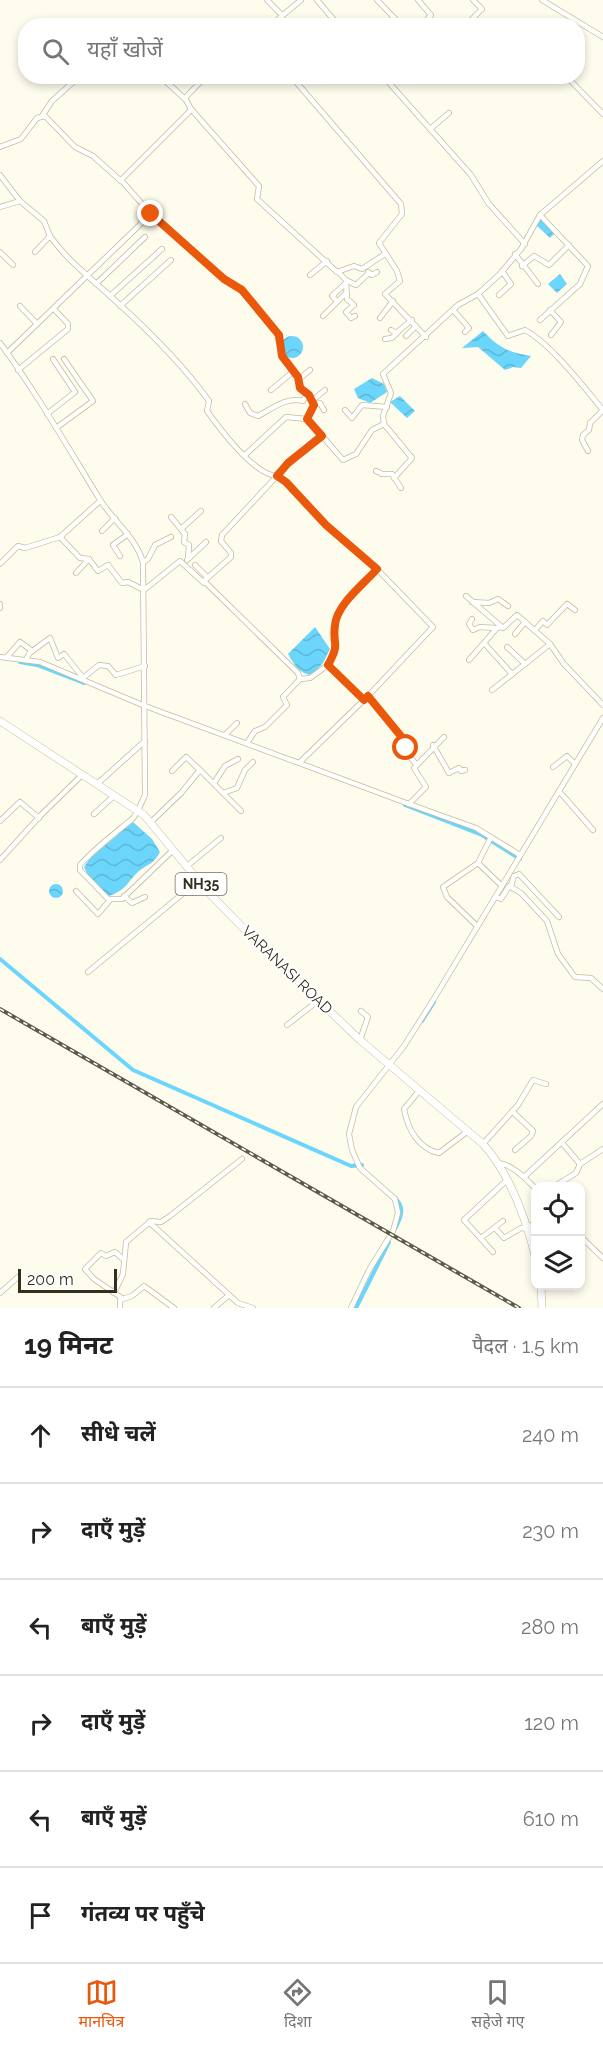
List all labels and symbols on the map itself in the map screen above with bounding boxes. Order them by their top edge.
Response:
route end [137,200,163,226]
route start [392,734,418,760]
road number: NH35 [176,873,226,895]
street label: VARANASI ROAD [238,922,336,1018]
scale bar [18,1266,117,1294]

